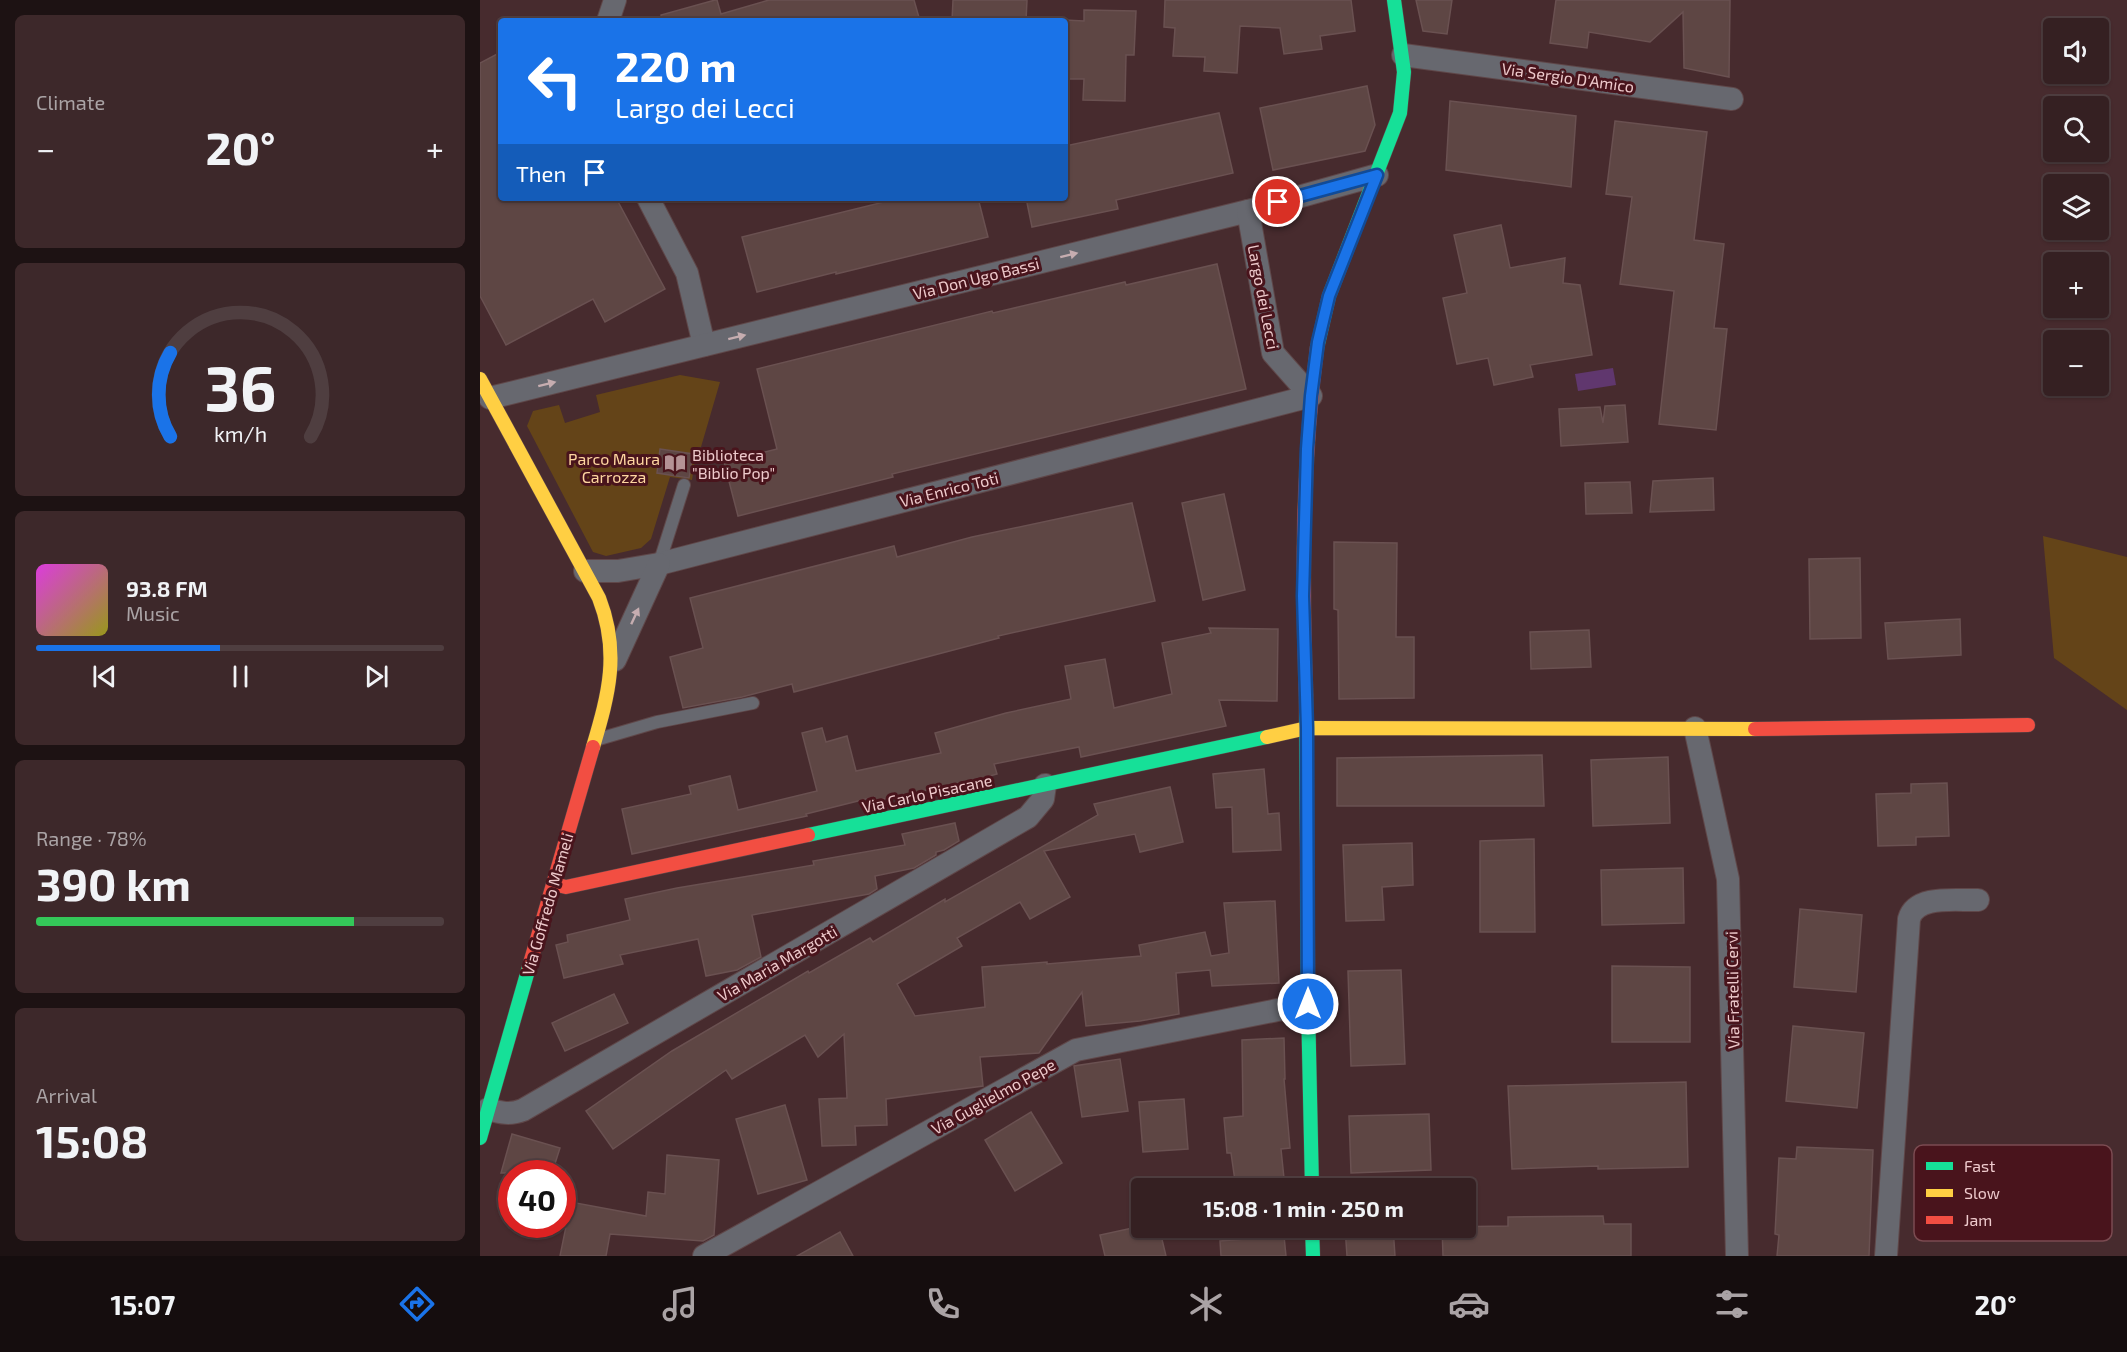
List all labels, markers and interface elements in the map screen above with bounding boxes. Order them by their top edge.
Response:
map controls [2043,18,2109,396]
button: sound [2043,18,2109,84]
text: 220 m [615,40,736,90]
icon: left [516,42,594,120]
street label: Via Sergio D'Amico [1501,58,1635,96]
text: Climate [36,90,105,114]
text: Largo dei Lecci [615,91,795,123]
button: search [2043,96,2109,162]
text: 20° [206,120,276,174]
text: − [36,128,55,168]
text: + [426,128,444,168]
icon: arrive [578,156,611,189]
text: Then [516,160,566,186]
button: layers [2043,174,2109,240]
pin [1252,176,1303,227]
icon: arrive [1261,185,1294,218]
street label: Largo dei Lecci [1245,243,1283,351]
one-way arrow [1059,250,1078,260]
button: + [2043,252,2109,318]
street label: Via Don Ugo Bassi [911,253,1041,303]
button: − [2043,330,2109,396]
one-way arrow [727,332,746,342]
text: 36 [204,349,276,424]
one-way arrow [538,379,556,389]
text: km/h [213,421,267,446]
place label: Biblioteca "Biblio Pop" [692,445,775,482]
park label: Parco Maura Carrozza [568,449,660,486]
library icon: Biblioteca "Biblio Pop" [663,451,687,475]
street label: Via Enrico Toti [898,468,1000,510]
text: 93.8 FM [126,575,208,601]
text: Music [126,601,180,625]
one-way arrow [630,608,639,625]
icon: previous [88,660,121,693]
icon: pause [224,660,257,693]
icon: next [360,660,393,693]
street label: Via Carlo Pisacane [860,770,994,816]
text: Range · 78% [36,826,147,850]
street label: Via Goffredo Mameli [518,831,576,977]
text: 390 km [36,856,191,910]
street label: Via Maria Margotti [714,921,840,1005]
street label: Via Fratelli Cervi [1721,931,1743,1049]
position arrow [1276,972,1340,1036]
street label: Via Guglielmo Pepe [928,1054,1058,1138]
text: Arrival [36,1083,97,1107]
text: 15:08 [36,1113,148,1167]
legend [1914,1145,2112,1241]
text: Fast [1964,1156,1995,1175]
speed limit sign: 40 [498,1160,576,1238]
text: Slow [1964,1183,2000,1202]
text: 15:08 · 1 min · 250 m [1203,1195,1404,1221]
text: Jam [1964,1210,1992,1229]
icon: directions [396,1283,438,1325]
icon: music [659,1283,701,1325]
icon: phone [922,1283,964,1325]
icon: climate [1185,1283,1227,1325]
icon: car [1448,1283,1490,1325]
icon: filters [1711,1283,1753,1325]
text: 15:07 [111,1288,175,1320]
text: 20° [1974,1288,2016,1320]

